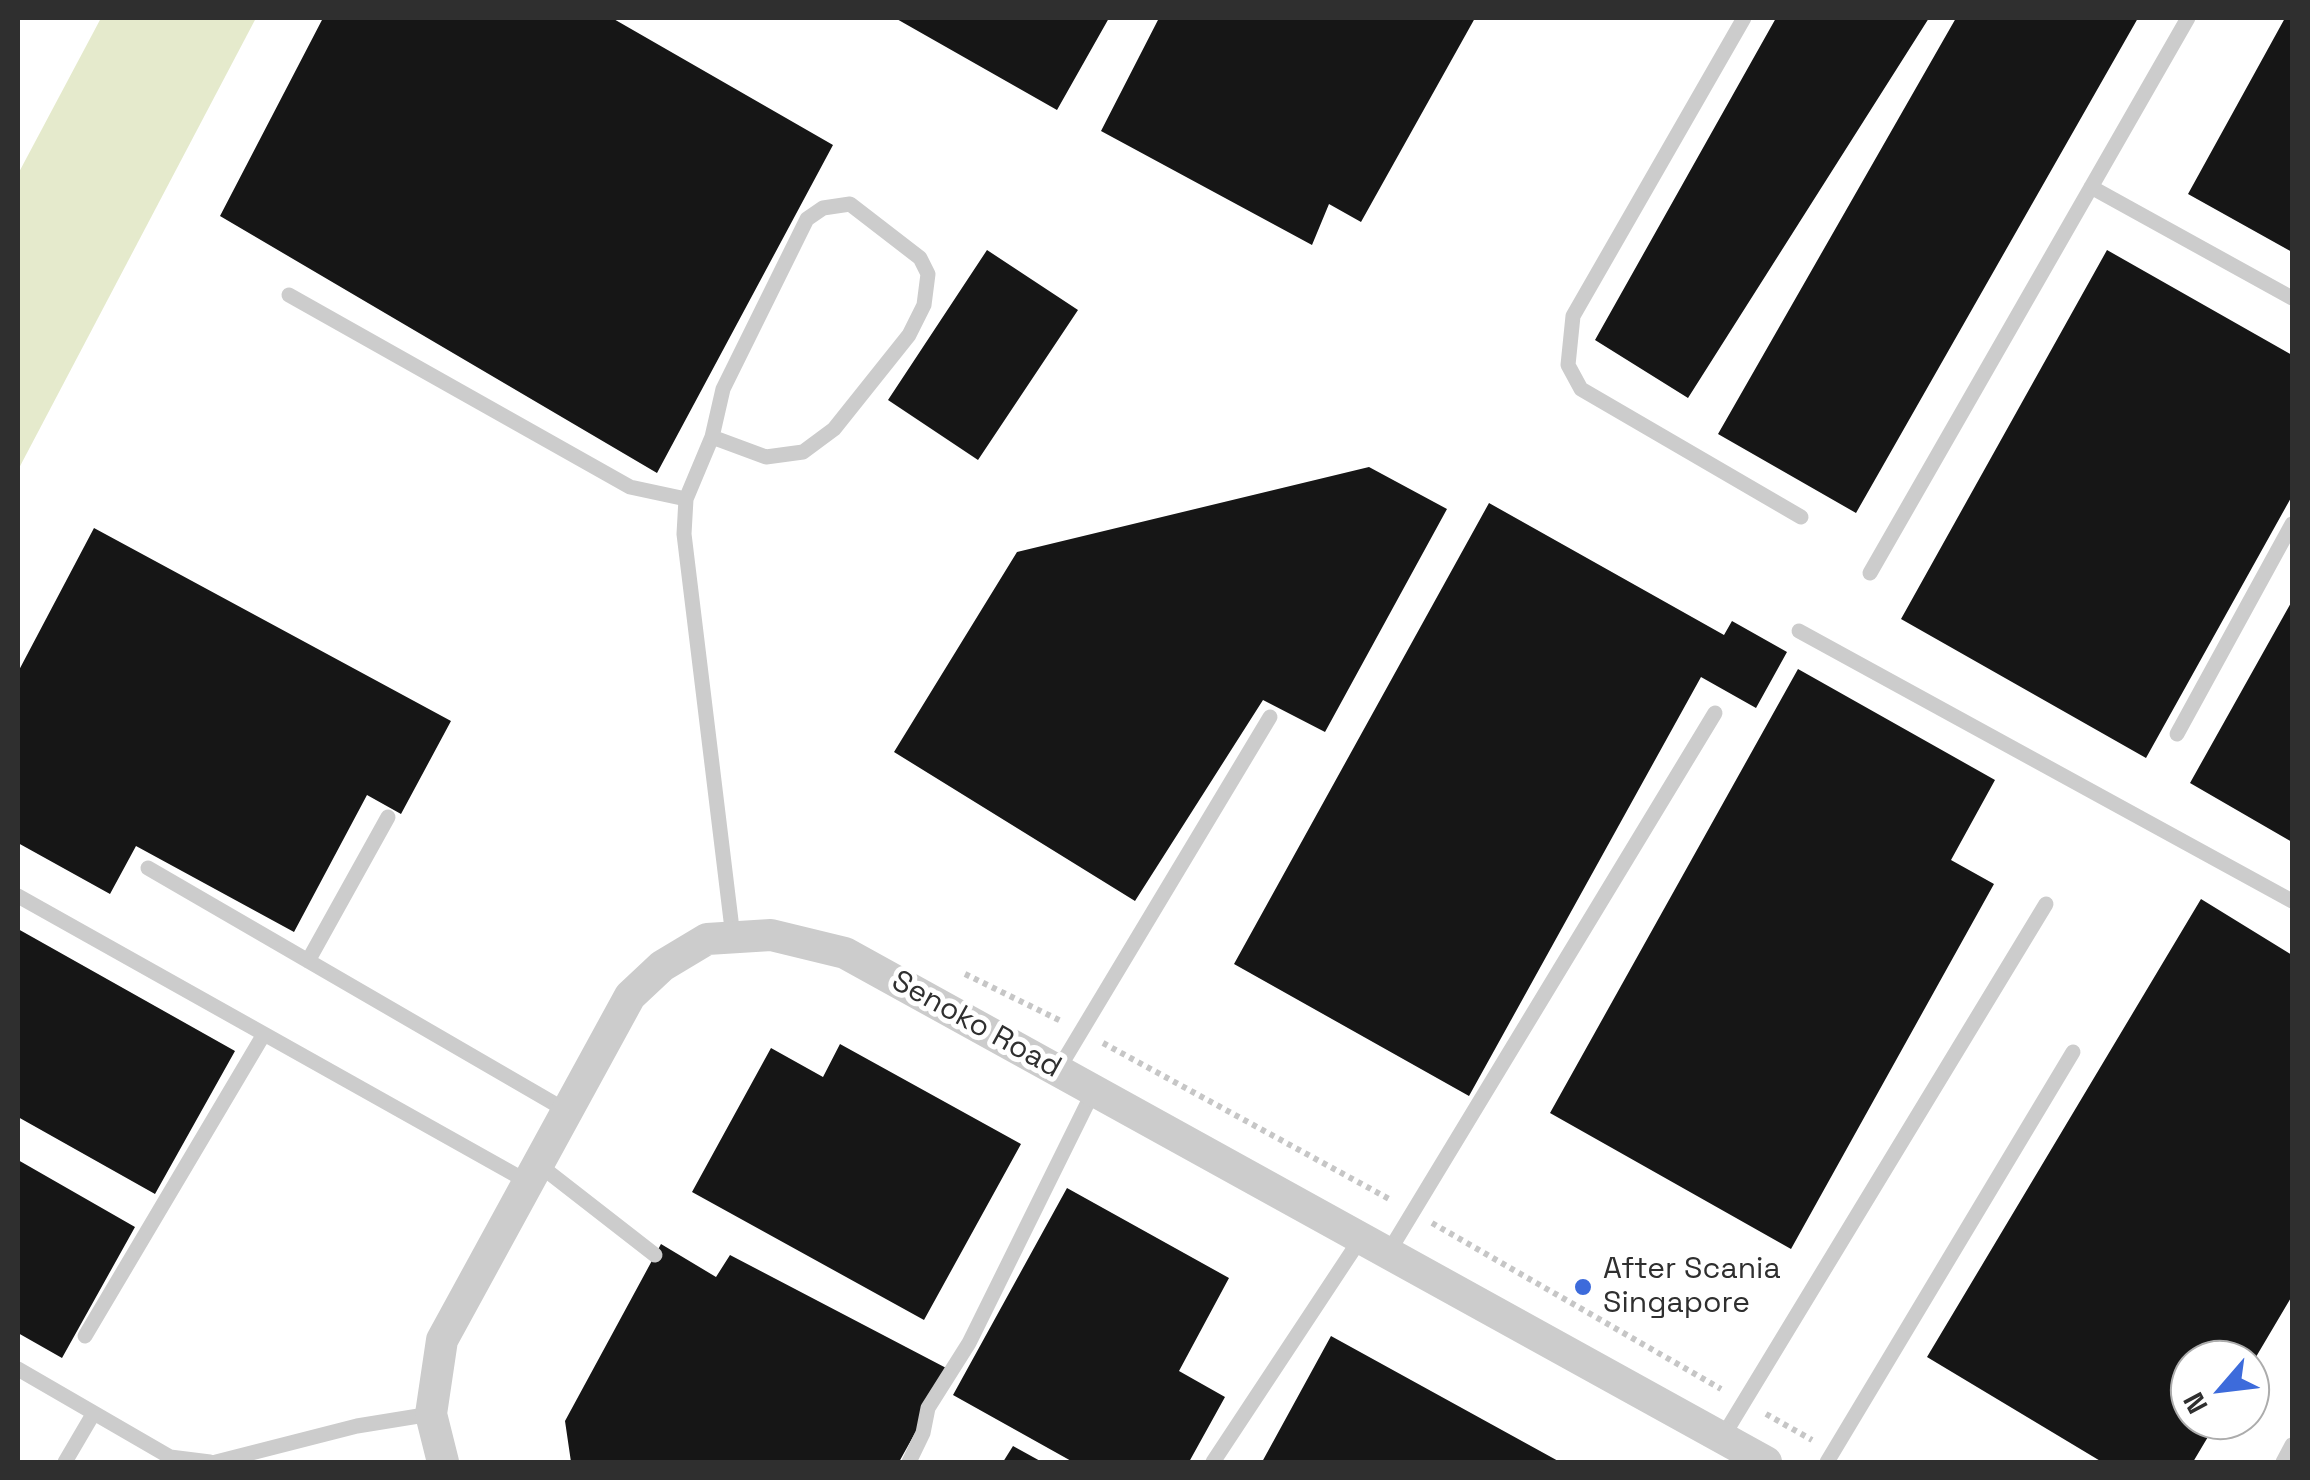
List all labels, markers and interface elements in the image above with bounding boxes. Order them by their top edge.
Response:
street label: Senoko Road [885,964,1067,1086]
place label: After Scania Singapore [1603,1252,1781,1322]
marker: After Scania Singapore [1572,1276,1594,1298]
north arrow [2170,1340,2270,1440]
text: N [2175,1386,2216,1420]

